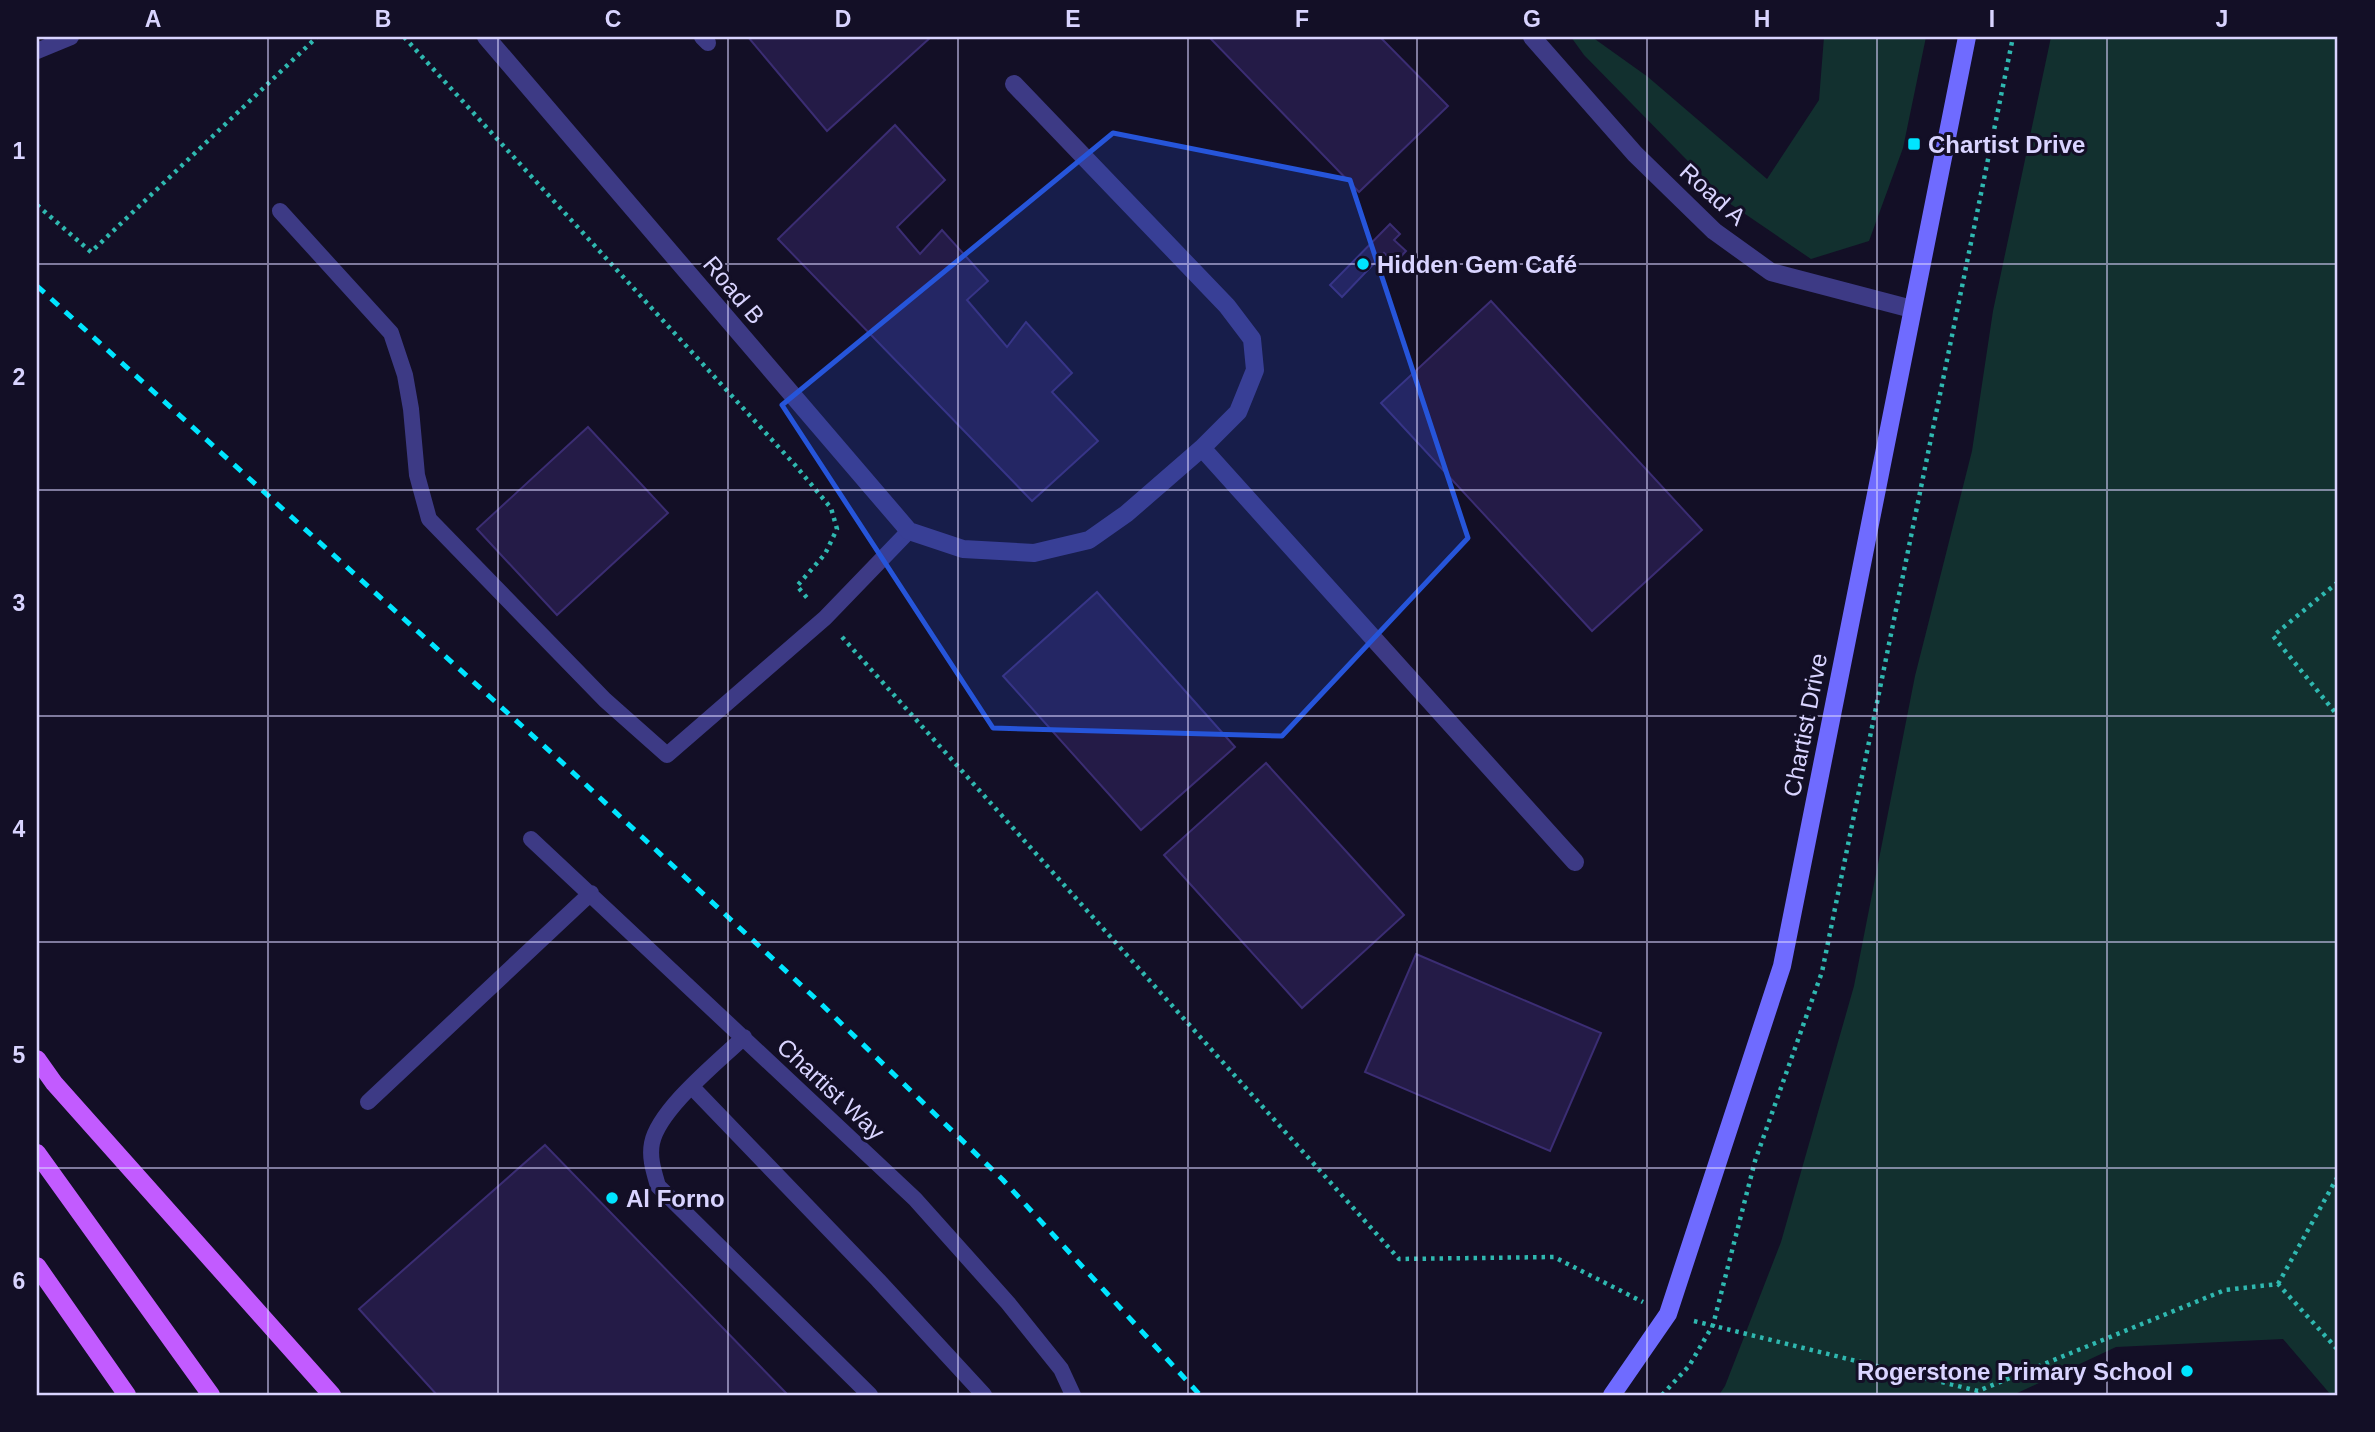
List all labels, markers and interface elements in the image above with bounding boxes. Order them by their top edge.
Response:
text: A [145,6,161,32]
text: B [375,6,391,32]
text: C [605,6,621,32]
text: D [835,6,851,32]
text: E [1065,6,1081,32]
text: F [1295,6,1309,32]
text: G [1523,6,1541,32]
text: H [1754,6,1770,32]
text: I [1989,6,1995,32]
text: J [2216,6,2228,32]
place label: Chartist Drive [1928,131,2085,158]
marker: Chartist Drive [1906,136,1922,152]
text: 1 [13,138,26,164]
street label: Road A [1675,158,1751,230]
street label: Road B [698,251,770,329]
place label: Hidden Gem Café [1377,251,1577,278]
marker: Hidden Gem Café [1355,256,1371,272]
text: 2 [13,364,25,390]
text: 3 [13,590,25,616]
street label: Chartist Drive [1778,651,1832,799]
text: 4 [13,816,26,842]
street label: Chartist Way [772,1033,890,1145]
text: 5 [13,1042,26,1068]
place label: Al Forno [626,1185,725,1212]
marker: Al Forno [604,1190,620,1206]
text: 6 [13,1268,25,1294]
place label: Rogerstone Primary School [1857,1358,2173,1385]
marker: Rogerstone Primary School [2179,1363,2195,1379]

